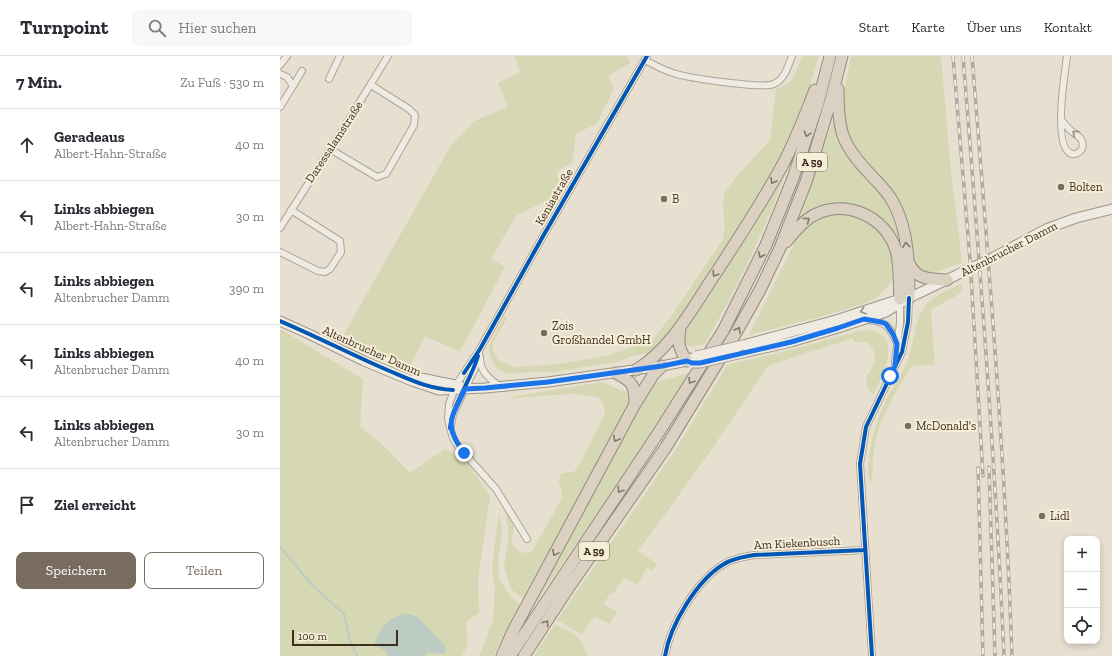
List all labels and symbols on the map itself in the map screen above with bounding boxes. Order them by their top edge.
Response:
street label: Daressalamstraße [302,98,366,185]
one-way arrow [804,130,812,137]
one-way arrow [1073,131,1080,138]
road number: A 59 [797,153,827,171]
street label: Keniastraße [532,166,576,228]
one-way arrow [770,177,778,184]
place label: Bolten [1069,180,1103,194]
marker: Bolten [1056,182,1066,192]
place label: B [672,192,679,206]
marker: B [659,194,669,204]
one-way arrow [802,218,809,225]
street label: Altenbrucher Damm [958,218,1060,279]
one-way arrow [902,242,911,248]
one-way arrow [758,251,766,258]
one-way arrow [712,270,720,277]
one-way arrow [860,306,867,315]
place label: Zois Großhandel GmbH [552,319,651,347]
street label: Altenbrucher Damm [320,323,424,379]
one-way arrow [733,327,740,334]
marker: Zois Großhandel GmbH [539,328,549,338]
route start [881,367,899,385]
one-way arrow [689,377,696,384]
place label: McDonald's [916,419,976,433]
marker: McDonald's [903,421,913,431]
one-way arrow [613,434,621,442]
route end [455,444,473,462]
one-way arrow [618,486,625,493]
place label: Lidl [1050,509,1070,523]
marker: Lidl [1037,511,1047,521]
street label: Am Kiekenbusch [753,534,841,552]
road number: A 59 [579,542,609,560]
one-way arrow [552,549,559,556]
one-way arrow [541,620,549,627]
scale bar [292,628,398,647]

